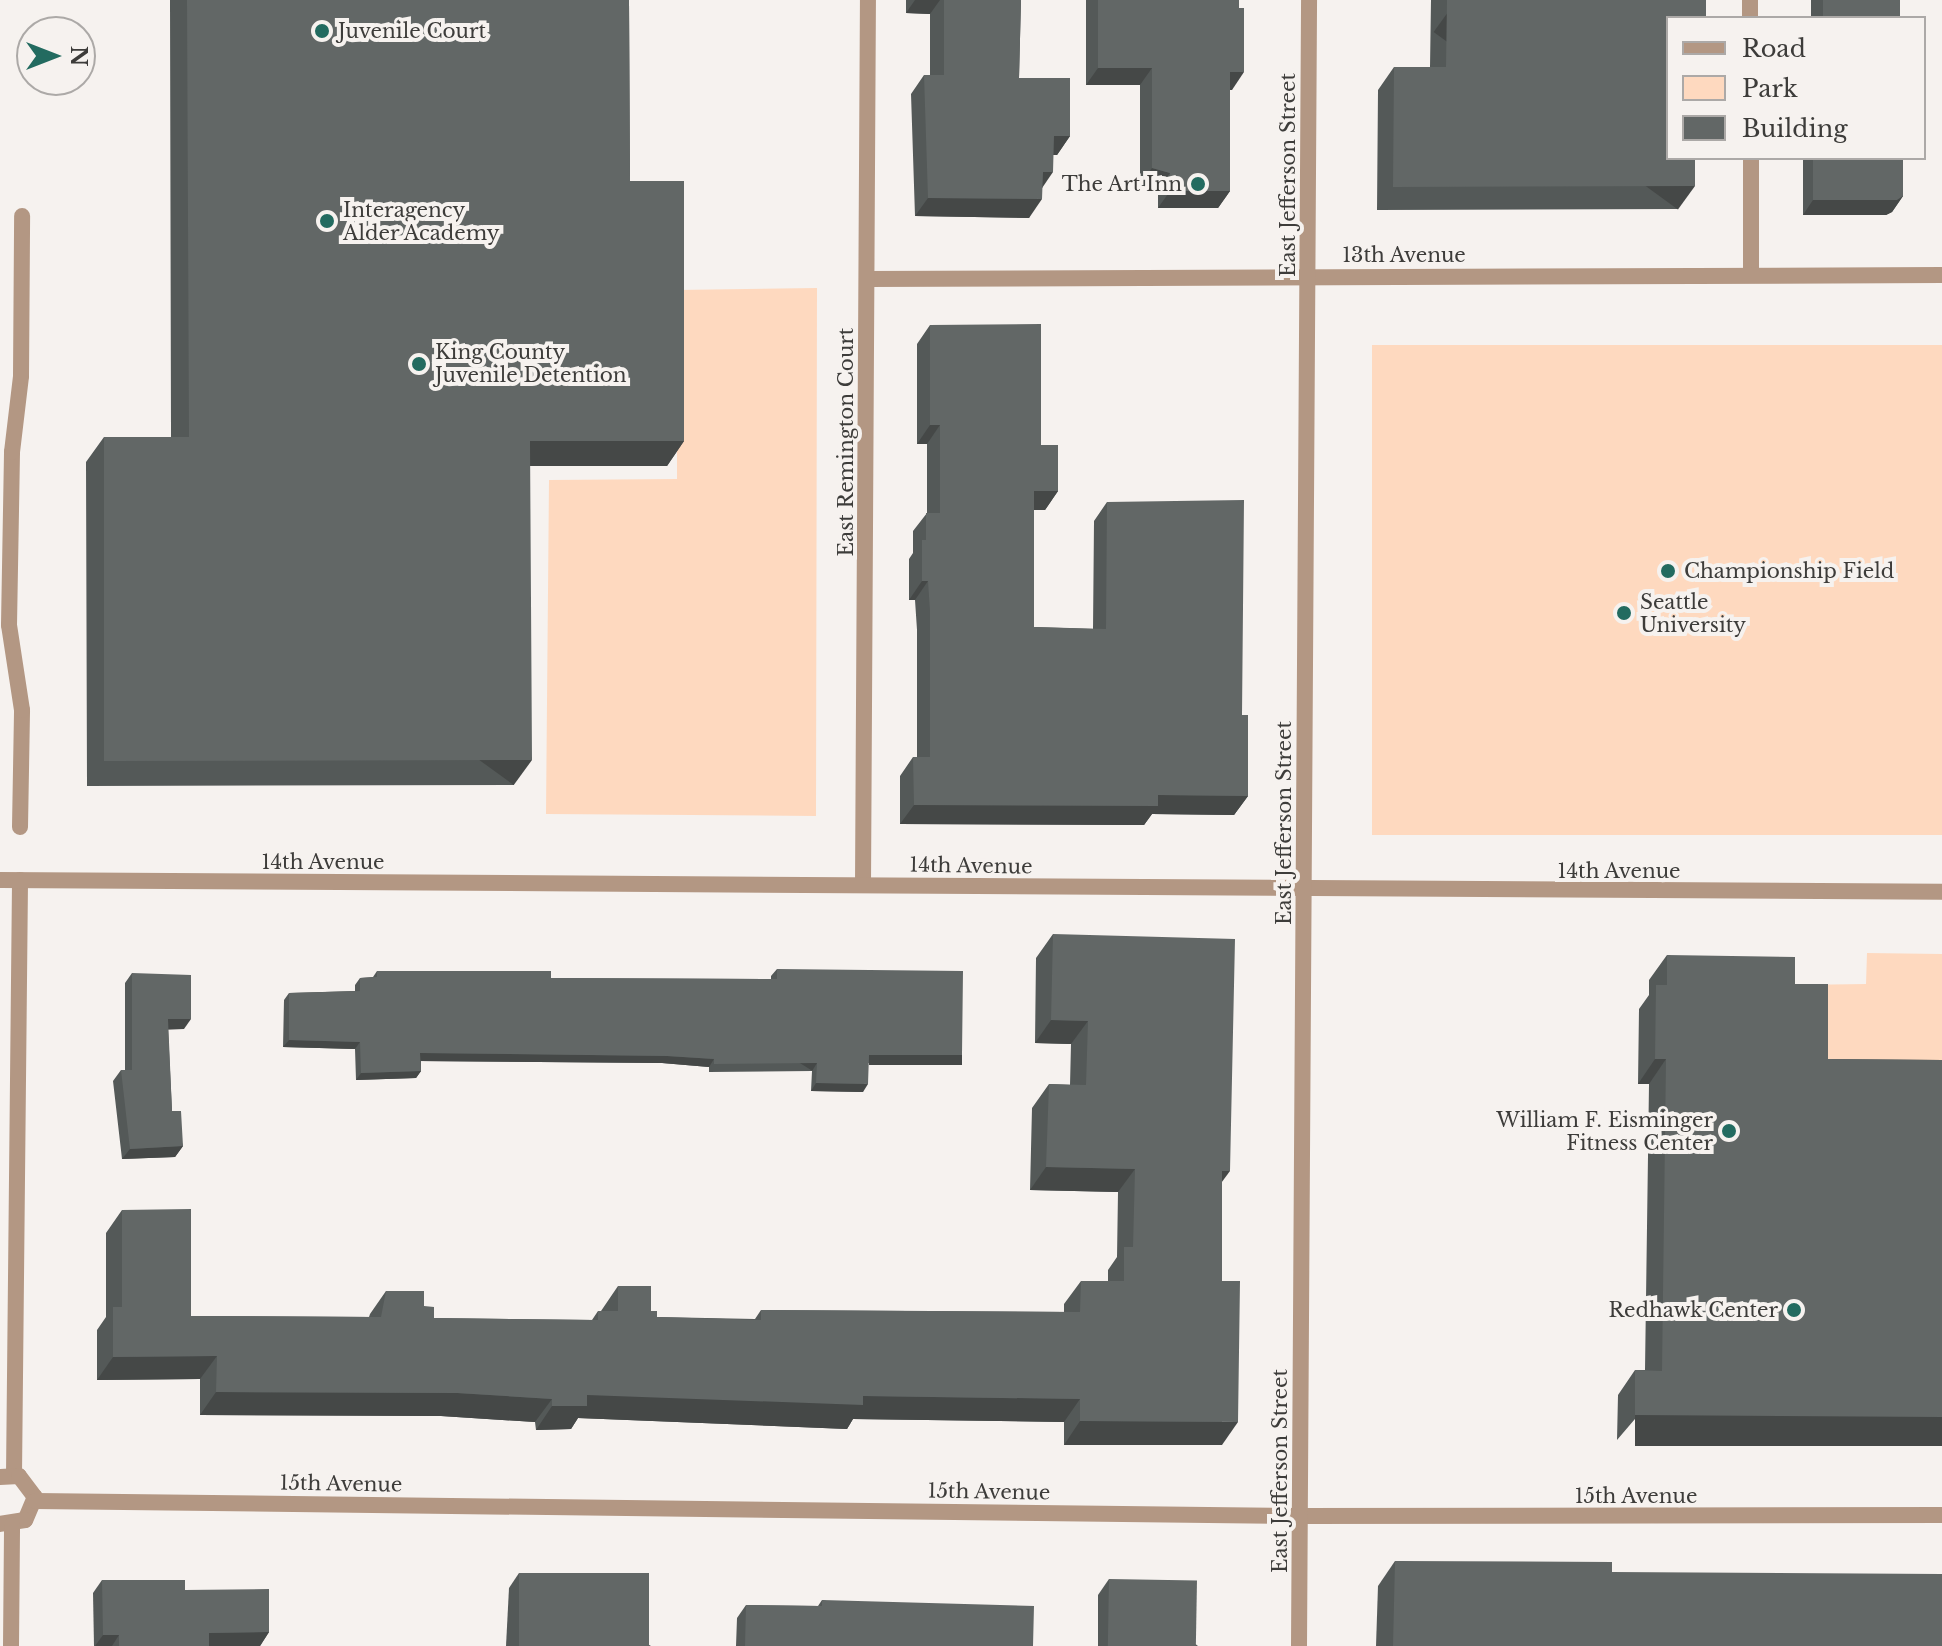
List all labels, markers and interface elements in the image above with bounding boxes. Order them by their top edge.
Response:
north arrow [16,16,96,96]
legend [1666,16,1926,160]
place label: Juvenile Court [338,19,486,43]
marker: Juvenile Court [313,22,331,40]
text: Road [1742,34,1806,63]
text: N [65,46,92,66]
street label: East Jefferson Street [1276,73,1300,277]
text: Park [1742,74,1798,103]
text: Building [1742,114,1848,143]
place label: The Art Inn [1061,172,1182,196]
marker: The Art Inn [1189,175,1207,193]
place label: Interagency Alder Academy [343,198,501,245]
marker: Interagency Alder Academy [318,212,336,230]
street label: 13th Avenue [1342,243,1466,267]
street label: East Remington Court [834,328,858,556]
place label: King County Juvenile Detention [435,340,627,387]
marker: King County Juvenile Detention [410,355,428,373]
place label: Championship Field [1684,559,1894,583]
marker: Championship Field [1659,562,1677,580]
place label: Seattle University [1640,590,1746,637]
marker: Seattle University [1615,604,1633,622]
street label: East Jefferson Street [1272,721,1296,925]
street label: 14th Avenue [261,850,385,874]
street label: 14th Avenue [909,853,1033,879]
street label: 14th Avenue [1557,859,1681,883]
place label: William F. Eisminger Fitness Center [1496,1108,1713,1155]
marker: William F. Eisminger Fitness Center [1720,1122,1738,1140]
place label: Redhawk Center [1608,1298,1778,1322]
marker: Redhawk Center [1785,1301,1803,1319]
street label: East Jefferson Street [1268,1369,1292,1573]
street label: 15th Avenue [279,1471,403,1497]
street label: 15th Avenue [927,1479,1051,1505]
street label: 15th Avenue [1574,1484,1698,1508]

